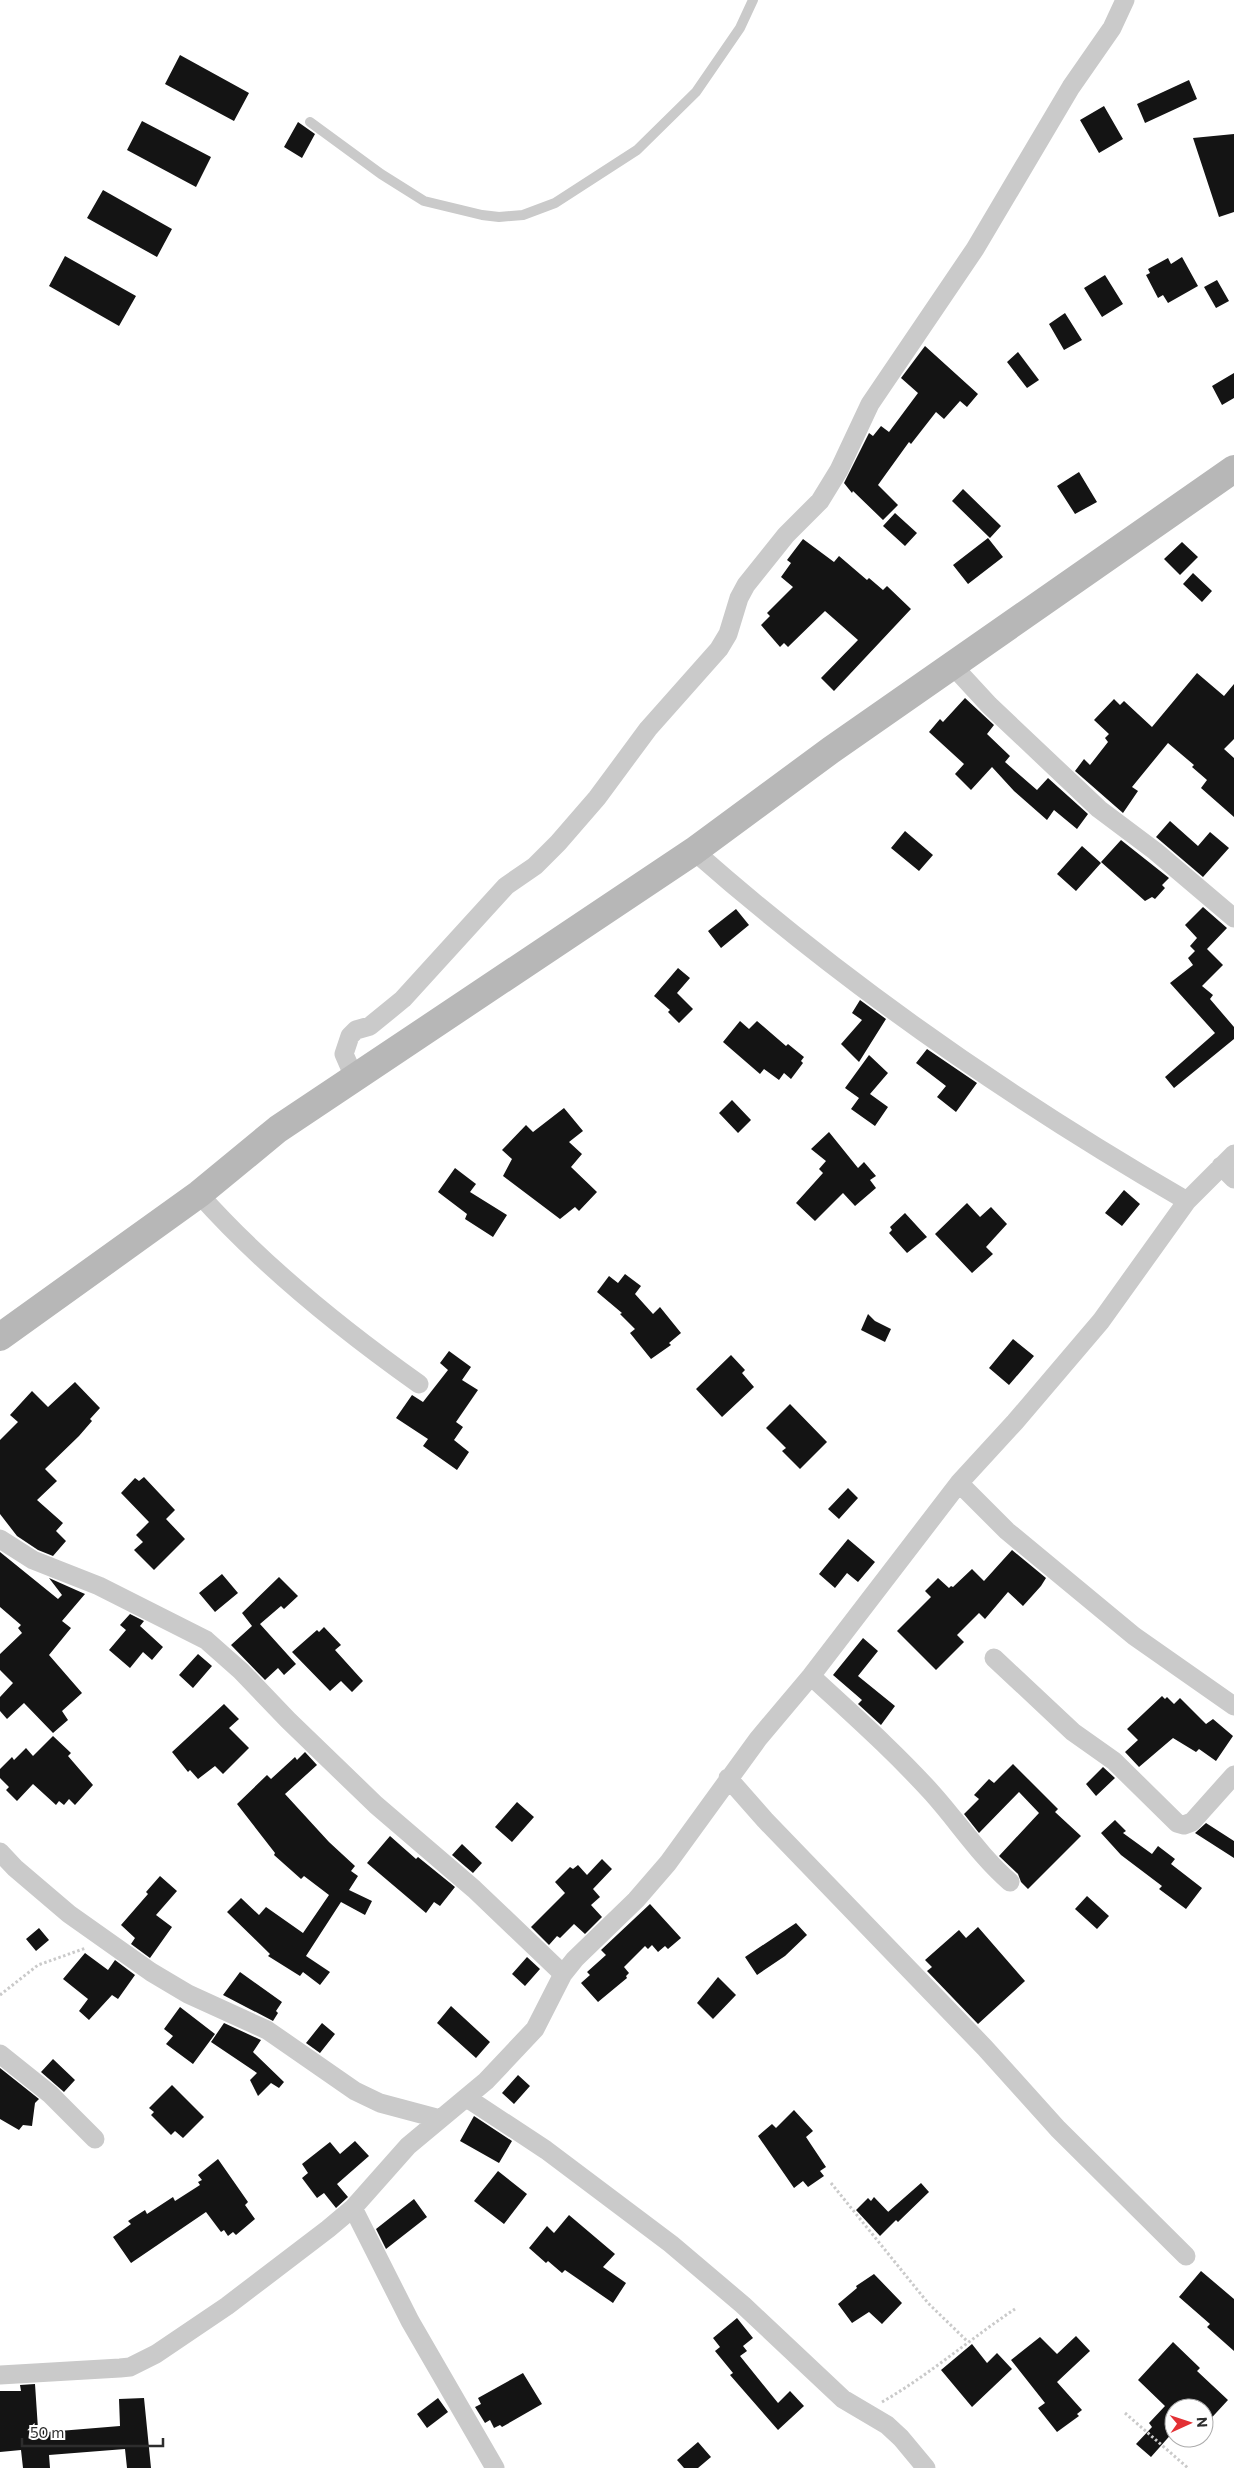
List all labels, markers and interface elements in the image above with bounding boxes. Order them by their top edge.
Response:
north arrow [1164,2398,1214,2448]
scale bar [22,2416,164,2448]
text: N [1194,2417,1211,2428]
text: 50 m [30,2423,64,2441]

